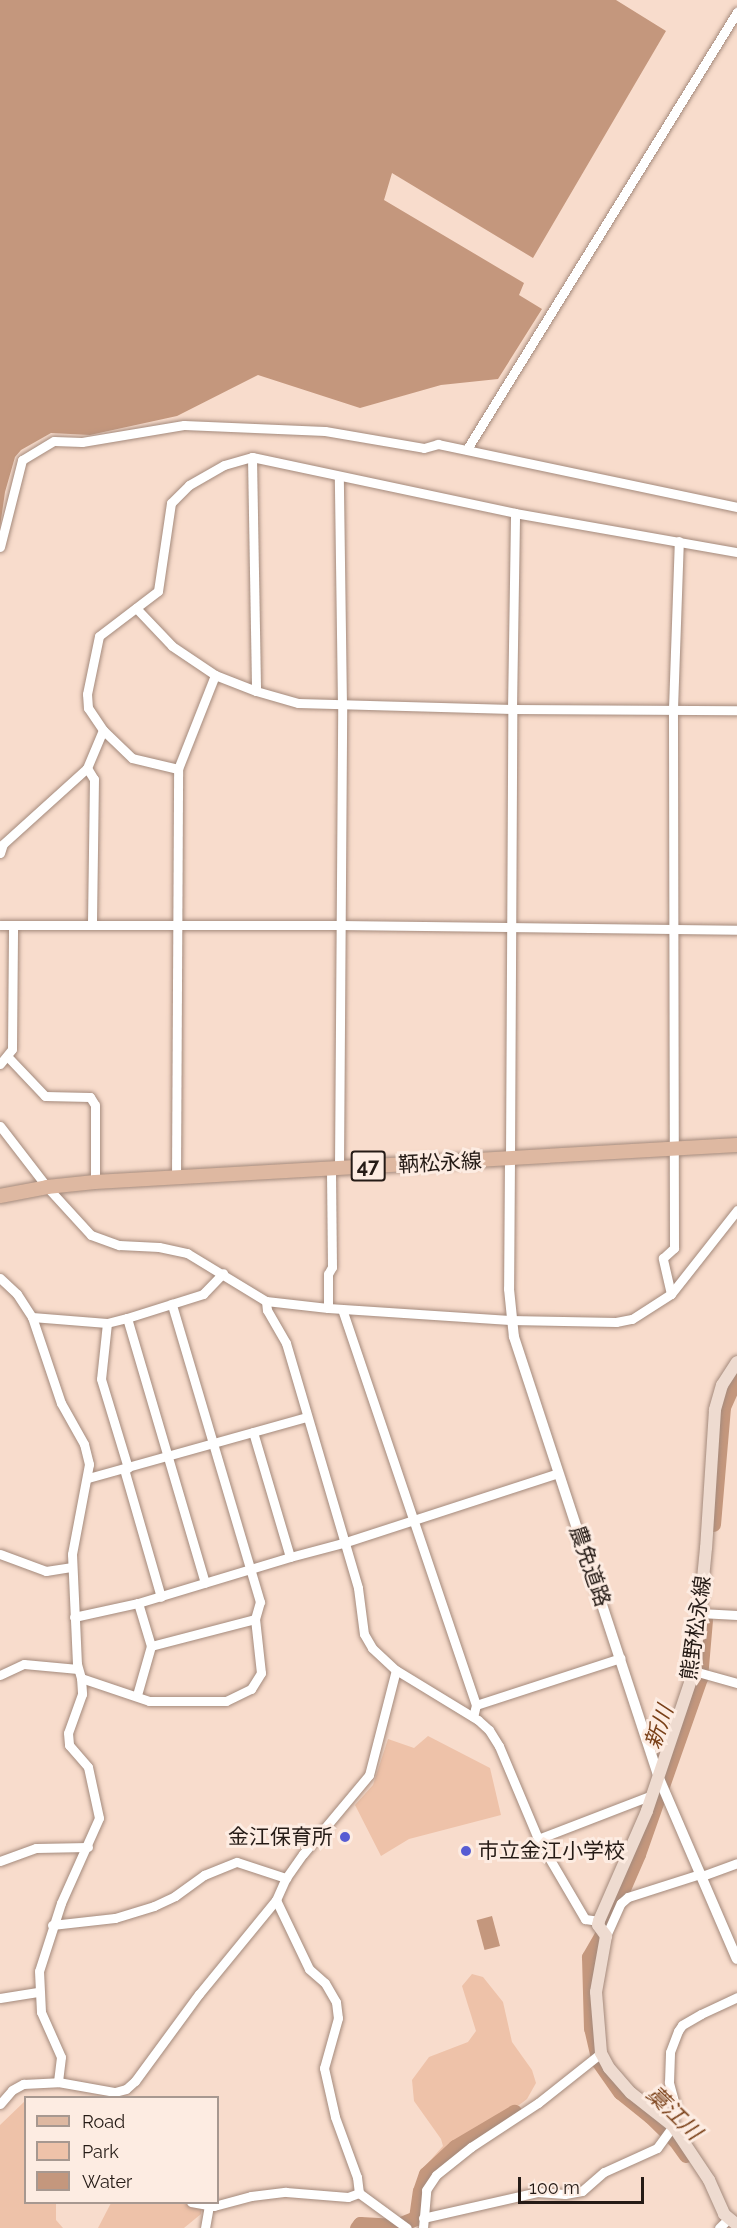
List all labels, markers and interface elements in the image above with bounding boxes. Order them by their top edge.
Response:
street label: 鞆松永線 [397,1148,483,1178]
road number: 47 [350,1149,386,1183]
street label: 農免道路 [564,1522,616,1610]
street label: 熊野松永線 [676,1574,716,1682]
water label: 新川 [639,1702,679,1752]
place label: 金江保育所 [228,1824,333,1850]
marker: 金江保育所 [338,1830,352,1844]
place label: 市立金江小学校 [478,1838,625,1864]
marker: 市立金江小学校 [459,1844,473,1858]
water label: 藁江川 [641,2081,707,2145]
legend [24,2096,219,2204]
text: Road [82,2111,125,2132]
text: Park [82,2141,119,2162]
scale bar [521,2165,647,2203]
text: Water [82,2171,132,2192]
text: 100 m [529,2177,580,2198]

